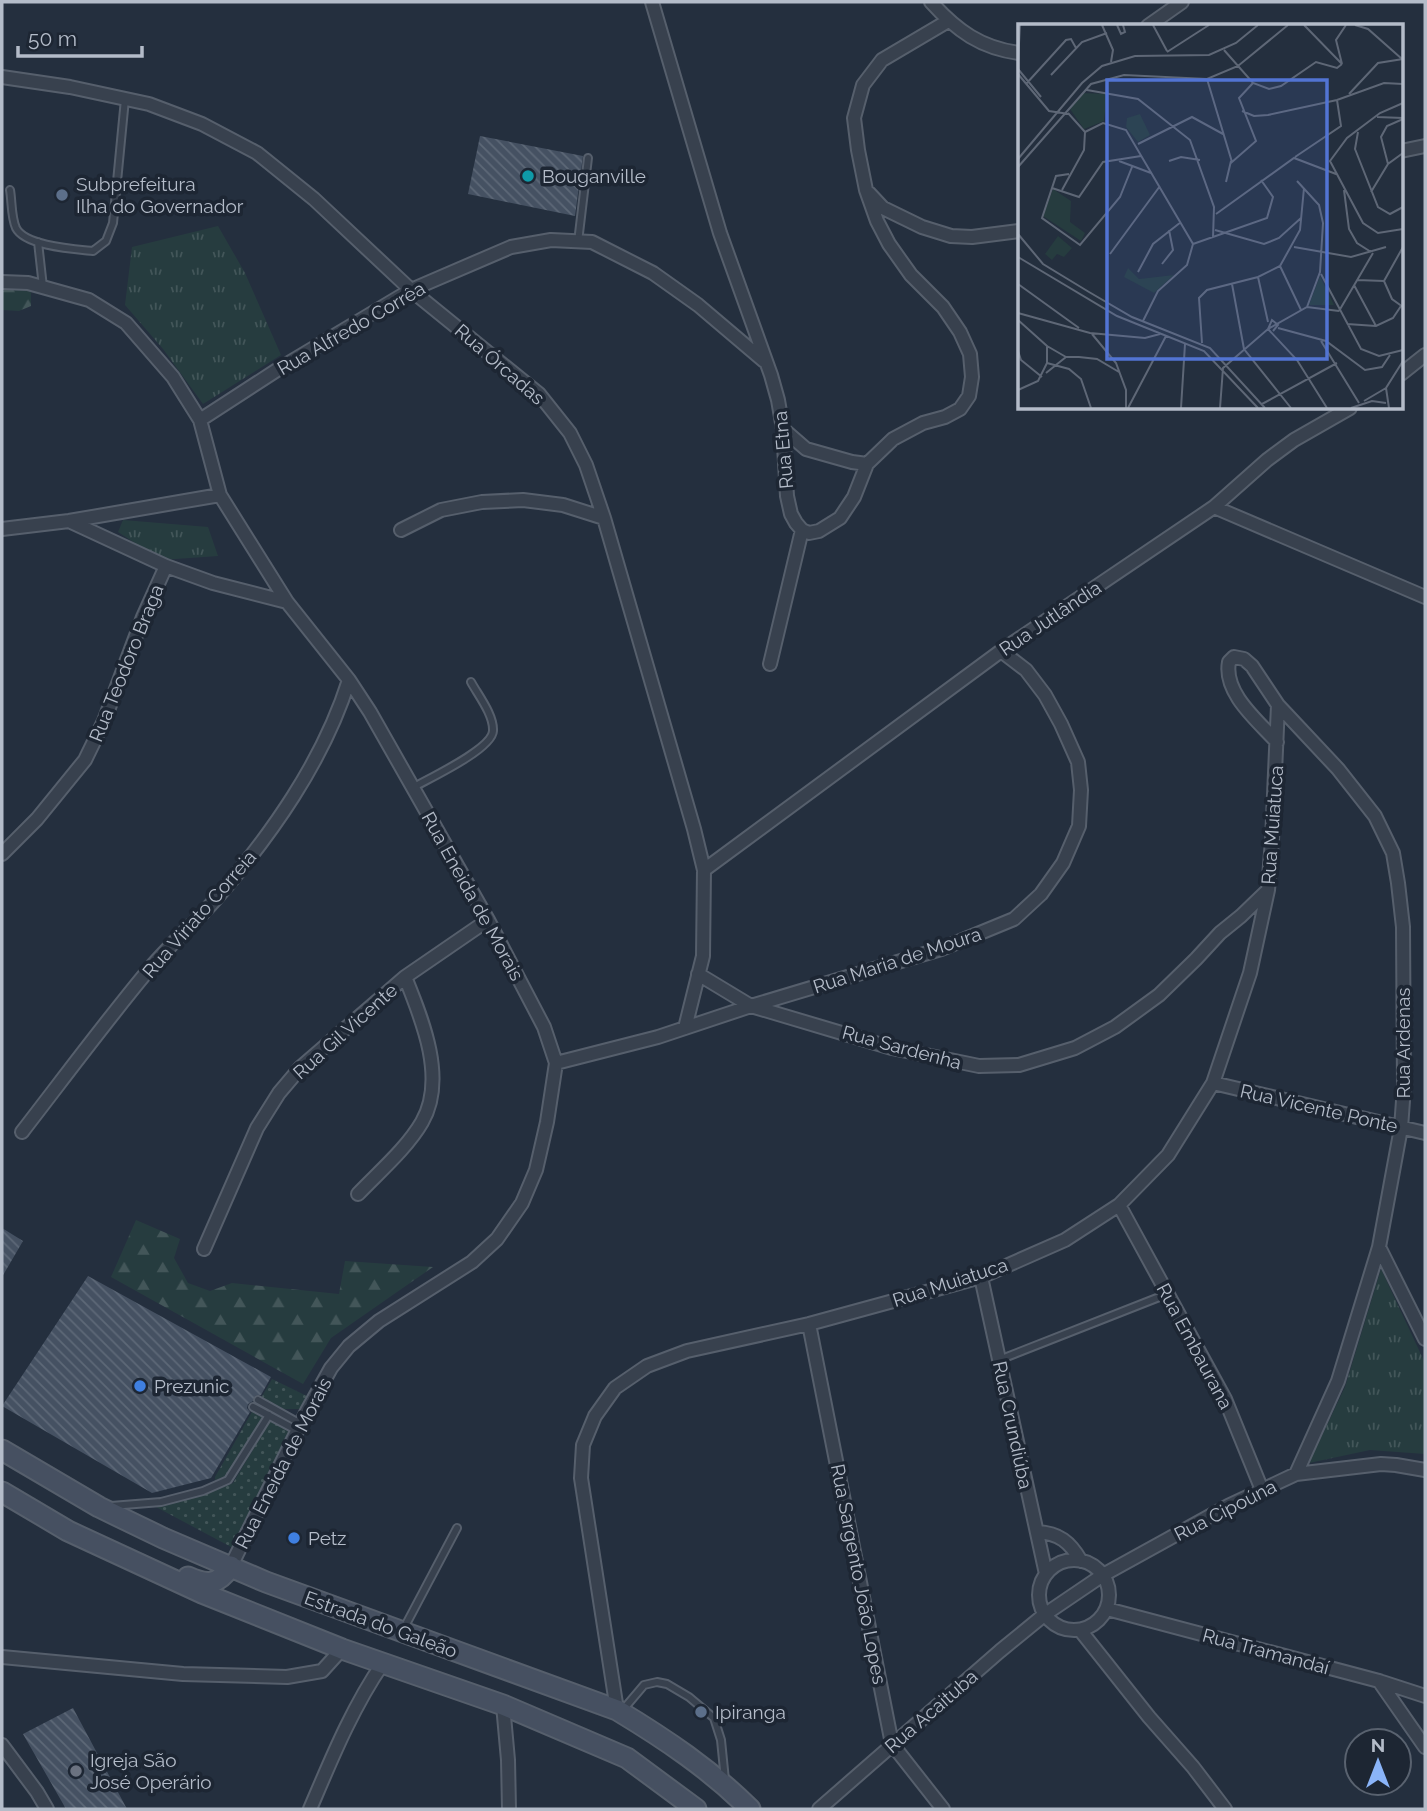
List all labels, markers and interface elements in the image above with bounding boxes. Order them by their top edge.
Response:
scale bar [18,14,142,58]
inset map [1018,24,1402,410]
text: 50 m [28,26,77,51]
place label: Bouganville [542,165,646,187]
marker: Bouganville [520,168,536,184]
place label: Subprefeitura Ilha do Governador [76,173,244,217]
marker: Subprefeitura Ilha do Governador [54,187,70,203]
street label: Rua Alfredo Corrêa [273,277,429,379]
street label: Rua Órcadas [451,319,549,409]
street label: Rua Etna [769,410,797,490]
street label: Rua Jutlândia [995,576,1105,660]
street label: Rua Teodoro Braga [84,581,168,745]
street label: Rua Muiatuca [1257,765,1287,885]
street label: Rua Eneida de Morais [417,808,529,984]
street label: Rua Viriato Correia [138,846,260,982]
street label: Rua Maria de Moura [810,922,984,998]
street label: Rua Gil Vicente [289,979,401,1083]
street label: Rua Ardenas [1392,988,1414,1099]
street label: Rua Sardenha [840,1021,964,1073]
street label: Rua Vicente Ponte [1238,1079,1400,1137]
street label: Rua Muiatuca [890,1253,1010,1311]
street label: Rua Embaurana [1153,1279,1237,1413]
street label: Rua Crundiúba [989,1359,1037,1491]
street label: Rua Eneida de Morais [230,1374,336,1552]
place label: Prezunic [154,1375,230,1397]
marker: Prezunic [132,1378,148,1394]
street label: Rua Sargento João Lopes [827,1462,891,1686]
street label: Rua Cipoúna [1170,1475,1280,1545]
place label: Petz [308,1527,346,1549]
marker: Petz [286,1530,302,1546]
street label: Estrada do Galeão [302,1586,460,1662]
street label: Rua Tramandaí [1200,1624,1333,1679]
street label: Rua Acaituba [880,1665,982,1757]
place label: Ipiranga [715,1701,786,1723]
marker: Ipiranga [693,1704,709,1720]
north arrow [1343,1727,1413,1797]
text: N [1371,1734,1385,1756]
place label: Igreja São José Operário [90,1749,212,1793]
marker: Igreja São José Operário [68,1763,84,1779]

